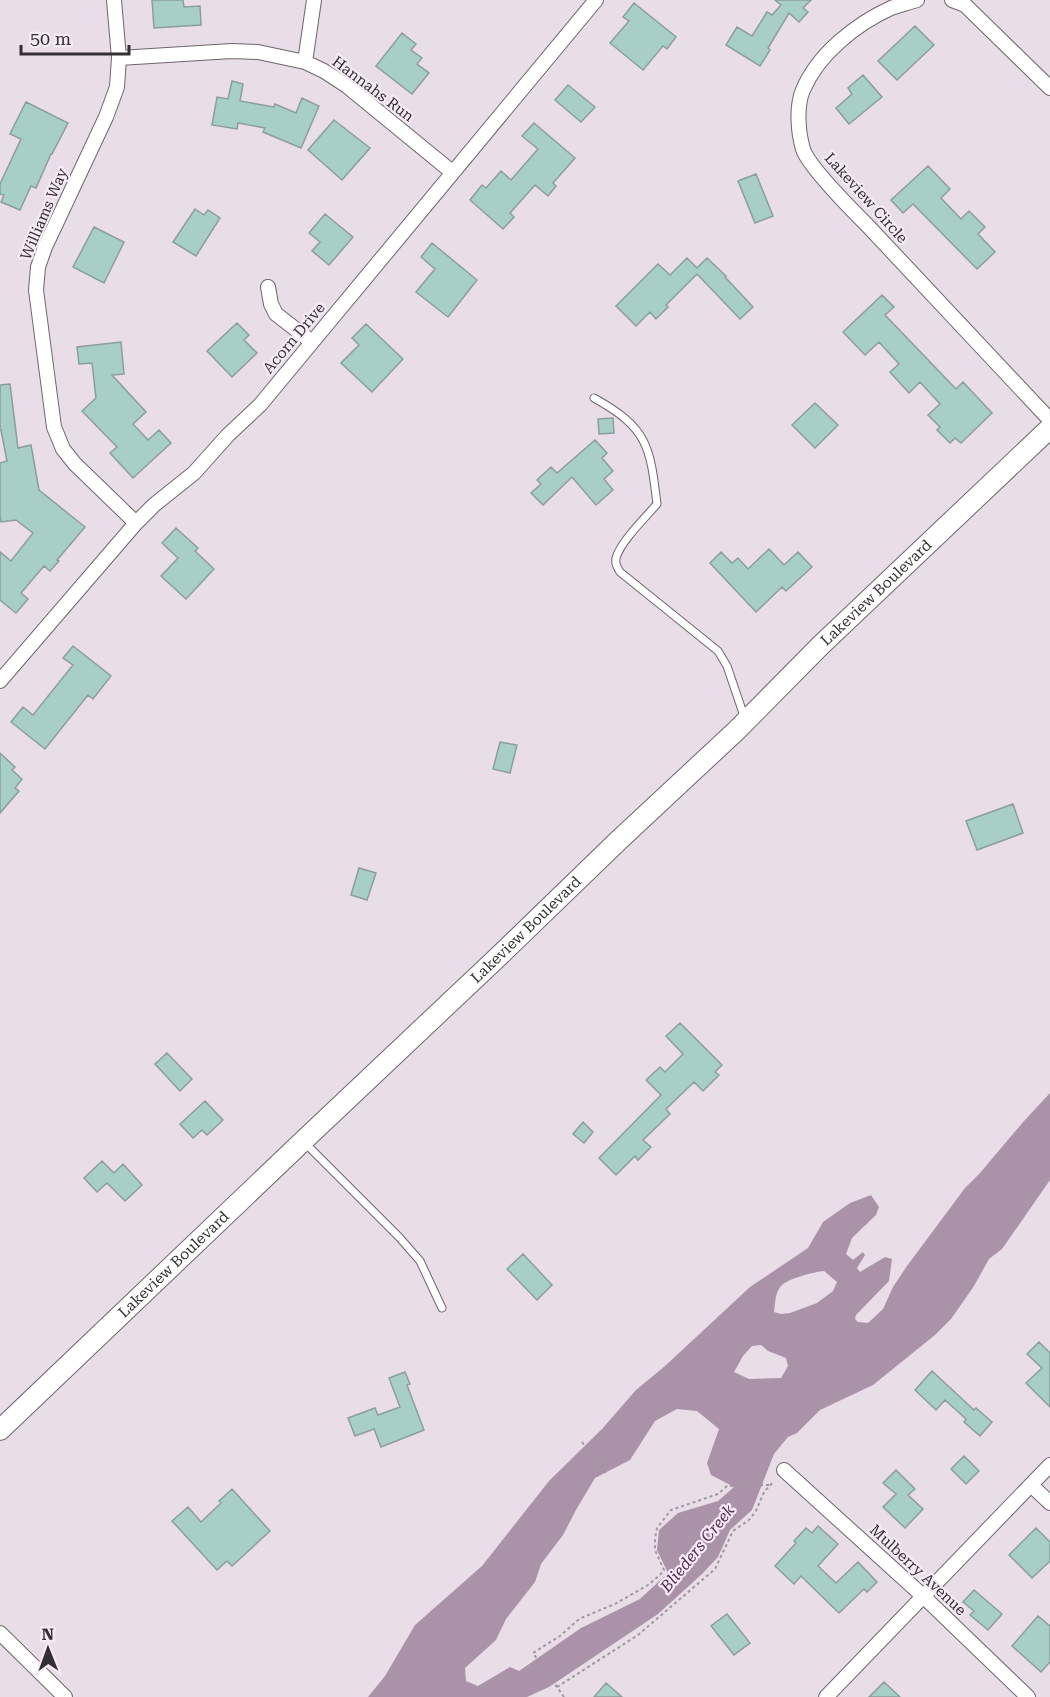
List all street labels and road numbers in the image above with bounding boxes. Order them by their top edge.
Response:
street label: Hannahs Run [329,52,418,126]
street label: Lakeview Circle [821,149,911,247]
street label: Williams Way [17,165,71,263]
street label: Acorn Drive [259,299,329,377]
street label: Lakeview Boulevard [817,536,936,649]
street label: Lakeview Boulevard [467,872,585,987]
street label: Lakeview Boulevard [115,1207,233,1321]
street label: Mulberry Avenue [866,1521,970,1619]

